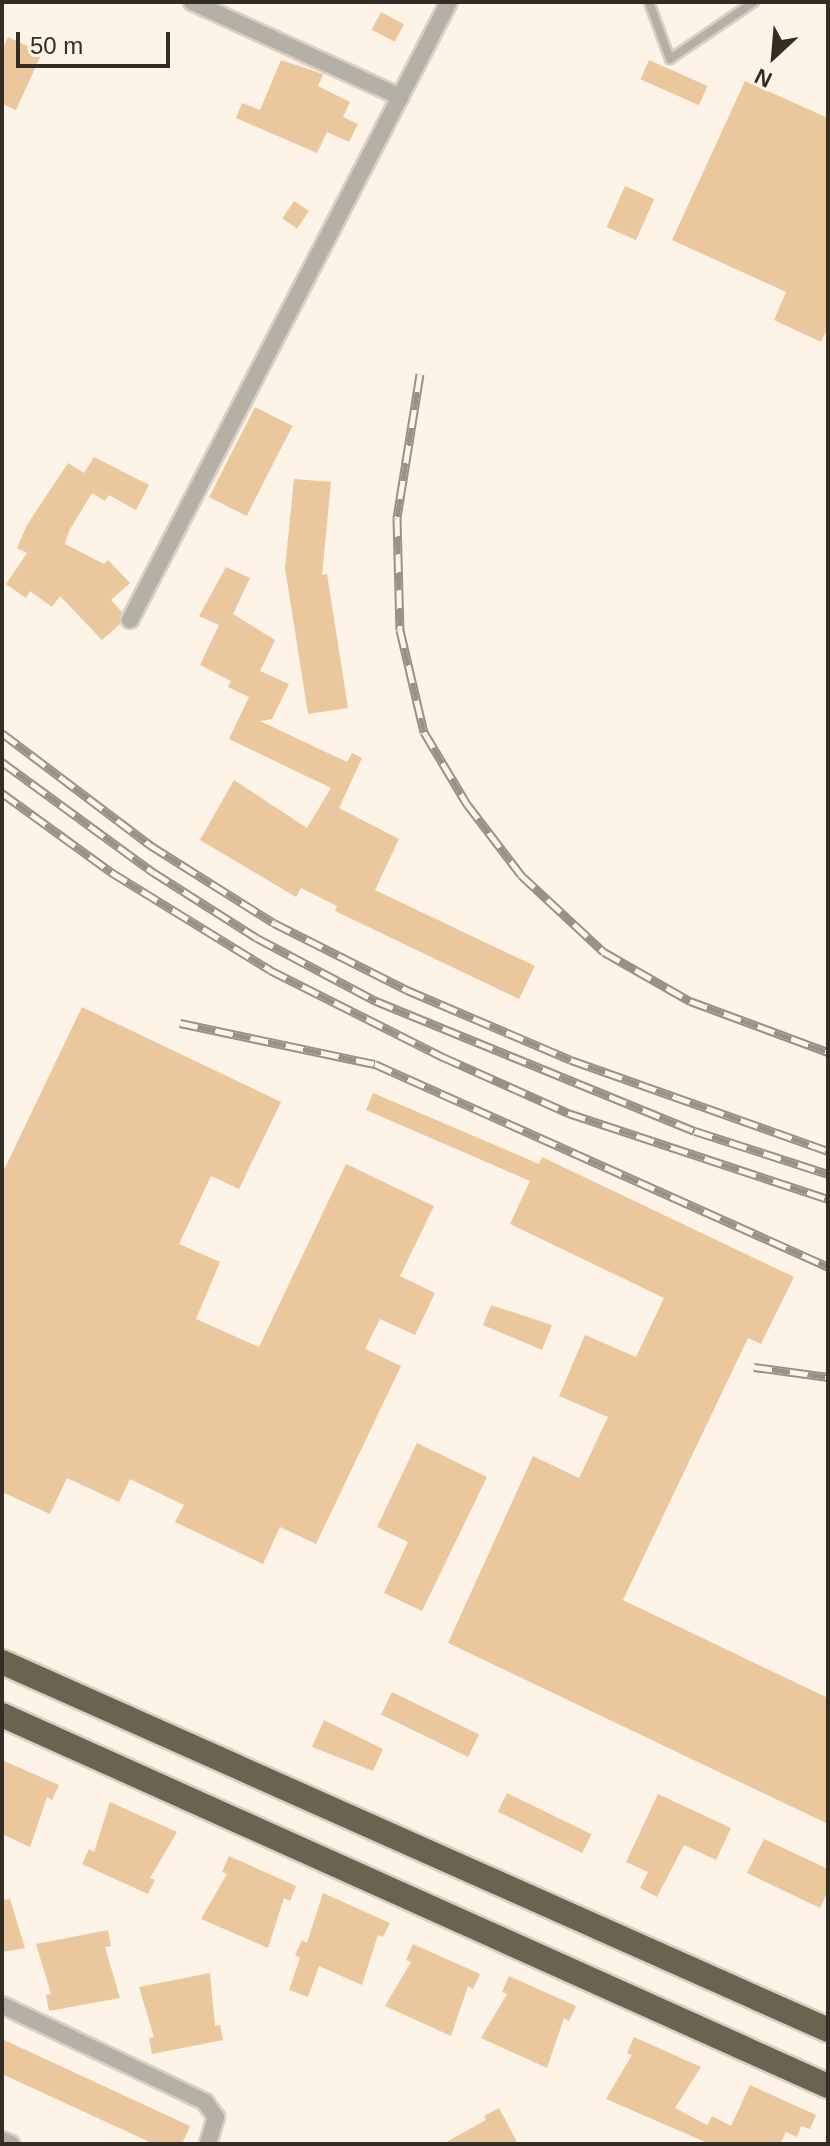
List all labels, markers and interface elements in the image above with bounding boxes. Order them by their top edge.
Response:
scale bar [20,16,174,66]
north arrow [734,16,814,96]
text: 50 m [30,32,83,59]
text: N [751,63,776,93]

